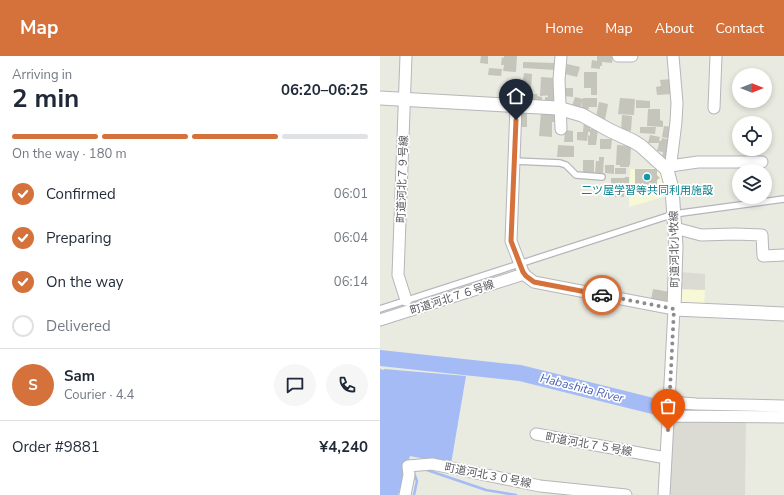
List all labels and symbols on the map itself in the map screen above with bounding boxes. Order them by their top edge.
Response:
north arrow [732,68,772,108]
pin [499,79,533,120]
street label: 町道河北７９号線 [393,135,412,223]
marker: 二ツ屋学習等共同利用施設 [642,172,652,182]
place label: 二ツ屋学習等共同利用施設 [581,183,713,198]
street label: 町道河北小牧線 [666,210,683,288]
courier [582,275,622,315]
street label: 町道河北７６号線 [408,277,496,318]
water label: Habashita River [539,370,626,406]
pin [651,389,685,430]
street label: 町道河北７５号線 [544,429,634,460]
street label: 町道河北３０号線 [443,460,533,491]

